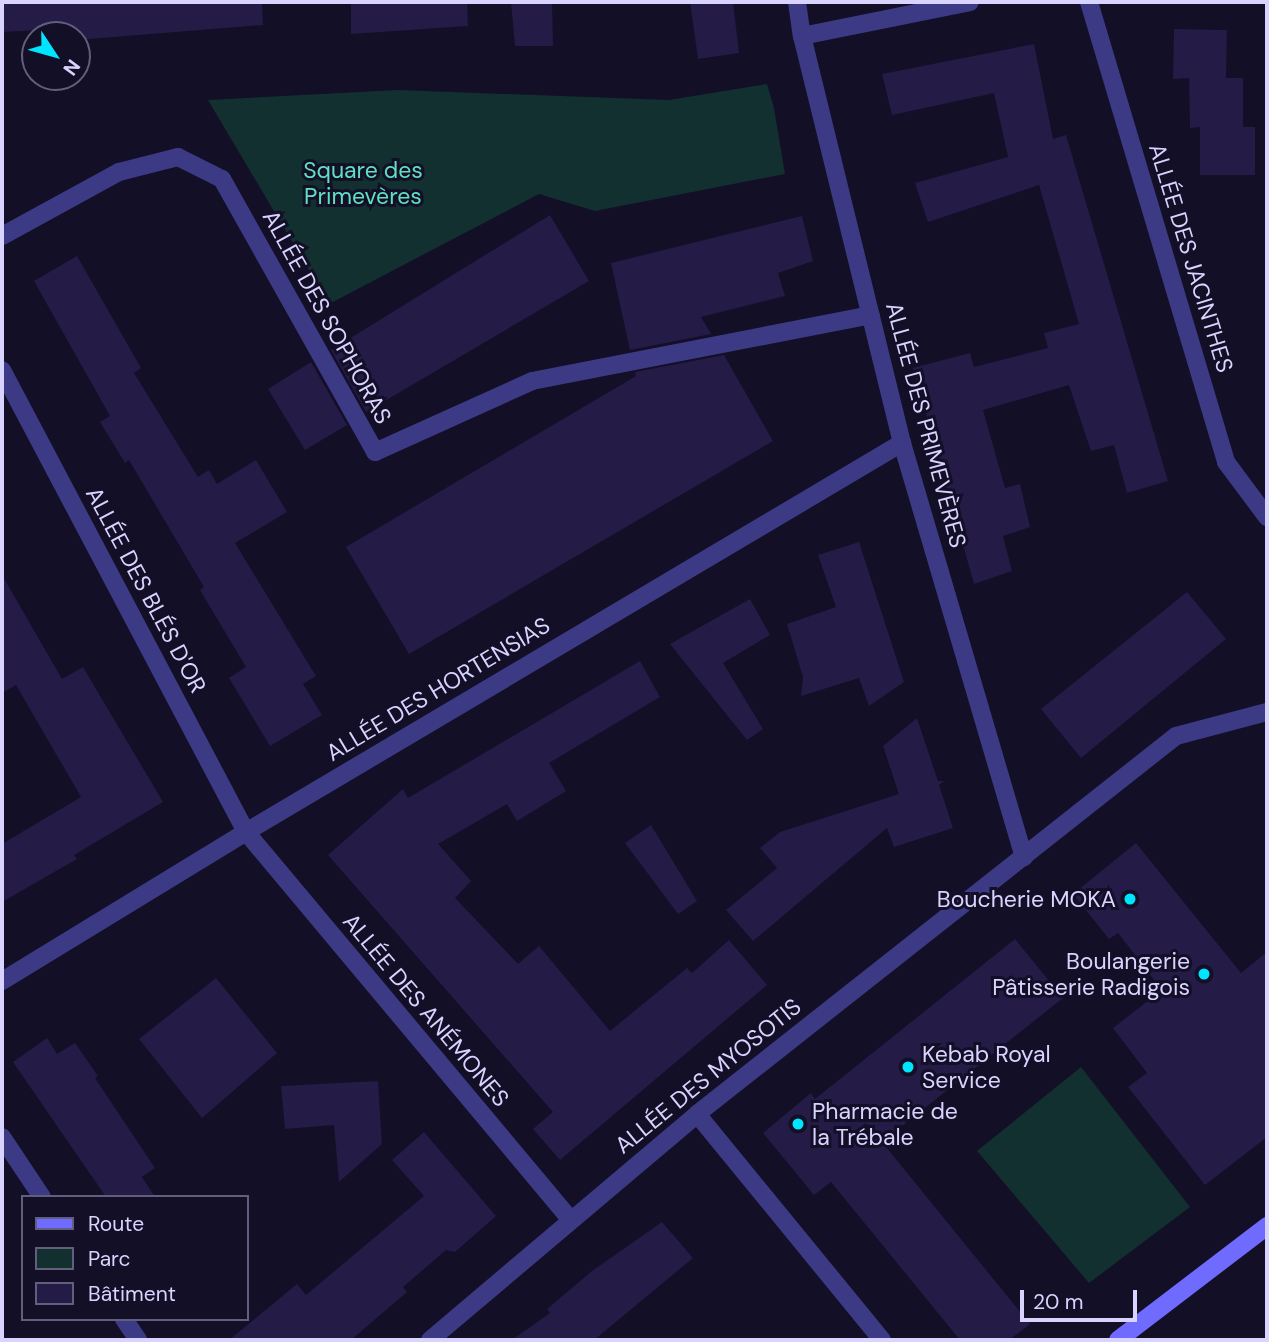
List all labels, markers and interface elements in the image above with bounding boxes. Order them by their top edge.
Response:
north arrow [21,21,91,91]
text: N [58,55,86,80]
street label: ALLÉE DES JACINTHES [1143,140,1239,376]
park label: Square des Primevères [303,156,423,210]
street label: ALLÉE DES SOPHORAS [257,205,397,429]
street label: ALLÉE DES PRIMEVÈRES [880,299,972,551]
street label: ALLÉE DES BLÉS D'OR [80,482,212,698]
street label: ALLÉE DES HORTENSIAS [321,611,555,767]
place label: Boucherie MOKA [937,885,1116,913]
marker: Boucherie MOKA [1122,891,1138,907]
street label: ALLÉE DES ANÉMONES [337,908,515,1112]
place label: Boulangerie Pâtisserie Radigois [992,947,1190,1001]
marker: Boulangerie Pâtisserie Radigois [1196,966,1212,982]
street label: ALLÉE DES MYOSOTIS [609,993,807,1159]
place label: Kebab Royal Service [922,1040,1051,1094]
marker: Kebab Royal Service [900,1059,916,1075]
place label: Pharmacie de la Trébale [812,1097,958,1151]
marker: Pharmacie de la Trébale [790,1116,806,1132]
legend [21,1195,248,1321]
text: Route [88,1210,144,1238]
text: Parc [88,1245,131,1273]
scale bar [1024,1276,1141,1320]
text: Bâtiment [88,1280,176,1308]
text: 20 m [1033,1288,1084,1316]

